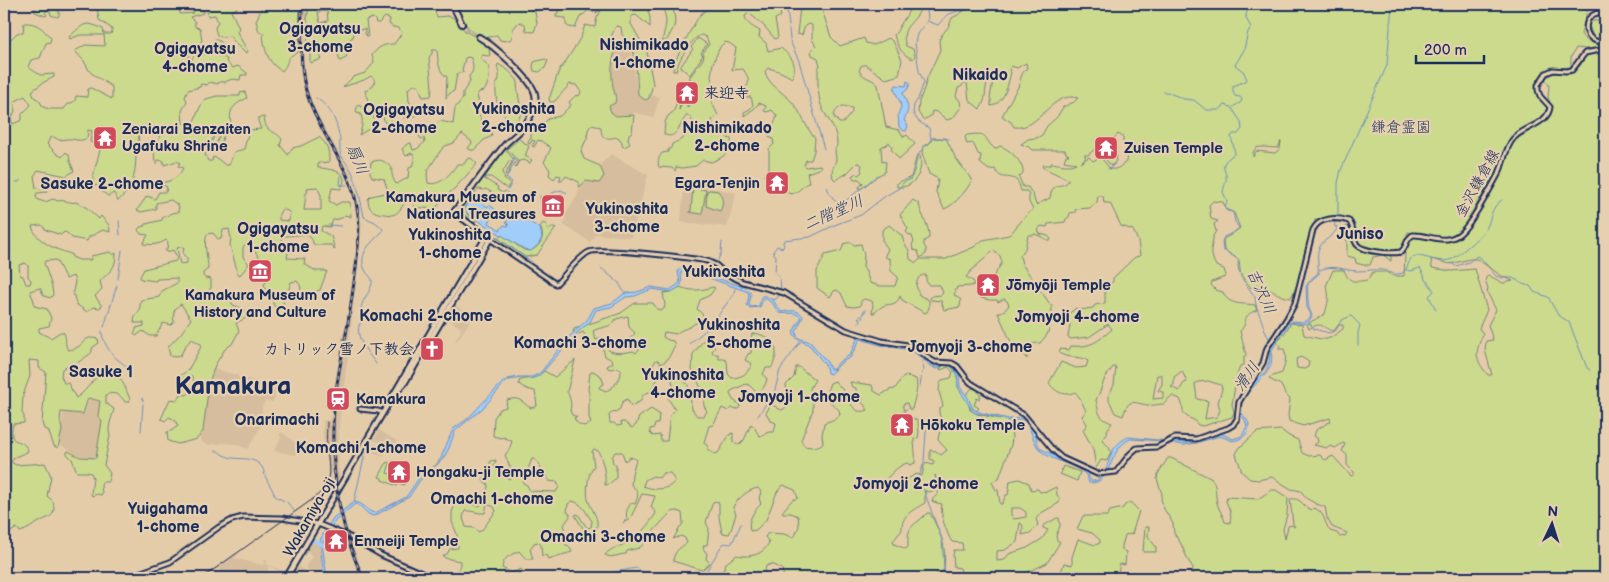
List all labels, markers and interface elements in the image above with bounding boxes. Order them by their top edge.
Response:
district label: Ogigayatsu 3-chome [279,20,361,57]
scale bar [1416,32,1484,64]
district label: Nishimikado 1-chome [599,36,689,73]
district label: Ogigayatsu 4-chome [154,40,236,77]
text: 200 m [1424,41,1467,60]
district label: Nikaido [952,66,1008,85]
temple icon: 来迎寺 [674,80,700,106]
place label: 来迎寺 [704,84,749,103]
district label: Yukinoshita 2-chome [473,100,555,137]
district label: Ogigayatsu 2-chome [363,101,445,138]
park label: 鎌倉霊園 [1371,118,1431,137]
district label: Nishimikado 2-chome [682,119,772,156]
place label: Zeniarai Benzaiten Ugafuku Shrine [122,120,251,156]
temple icon: Zeniarai Benzaiten Ugafuku Shrine [92,125,118,151]
temple icon: Zuisen Temple [1093,135,1119,161]
place label: Zuisen Temple [1124,139,1223,158]
water label: 扇川 [342,141,371,178]
street label: 金沢鎌倉線 [1451,146,1504,221]
temple icon: Egara-Tenjin [764,170,790,196]
place label: Egara-Tenjin [675,174,760,193]
district label: Sasuke 2-chome [41,175,163,194]
place label: Kamakura Museum of National Treasures [385,188,536,224]
water label: 二階堂川 [801,192,867,235]
museum icon: Kamakura Museum of National Treasures [540,193,566,219]
district label: Yukinoshita 3-chome [586,200,668,237]
district label: Ogigayatsu 1-chome [237,220,319,257]
district label: Juniso [1336,225,1384,244]
district label: Yukinoshita 1-chome [409,226,491,263]
museum icon: Kamakura Museum of History and Culture [247,258,273,284]
district label: Yukinoshita [683,263,765,282]
water label: 吉沢川 [1242,266,1279,317]
temple icon: Jōmyōji Temple [975,272,1001,298]
place label: Jōmyōji Temple [1006,276,1111,295]
place label: Kamakura Museum of History and Culture [185,286,336,322]
district label: Komachi 2-chome [359,307,493,326]
district label: Jomyoji 4-chome [1015,308,1139,327]
district label: Yukinoshita 5-chome [698,316,780,353]
district label: Komachi 3-chome [513,334,647,353]
church icon: カトリック雪ノ下教会 [419,336,445,362]
district label: Jomyoji 3-chome [908,338,1032,357]
place label: カトリック雪ノ下教会 [264,340,414,359]
water label: 滑川 [1230,358,1264,395]
district label: Sasuke 1 [69,363,133,382]
district label: Yukinoshita 4-chome [642,366,724,403]
district label: Kamakura [175,371,291,402]
station icon: Kamakura [325,386,351,412]
district label: Jomyoji 1-chome [738,388,860,407]
place label: Kamakura [356,390,426,409]
district label: Onarimachi [235,411,319,430]
temple icon: Hōkoku Temple [889,412,915,438]
place label: Hōkoku Temple [920,416,1026,435]
district label: Komachi 1-chome [296,439,426,458]
temple icon: Hongaku-ji Temple [386,459,412,485]
place label: Hongaku-ji Temple [416,463,545,482]
street label: Wakamiya-oji [279,474,340,560]
district label: Jomyoji 2-chome [854,475,978,494]
district label: Omachi 1-chome [430,490,554,509]
district label: Yuigahama 1-chome [128,500,208,537]
north arrow [1526,500,1576,550]
text: N [1547,503,1559,520]
temple icon: Enmeiji Temple [323,528,349,554]
district label: Omachi 3-chome [540,528,666,547]
place label: Enmeiji Temple [354,532,459,551]

